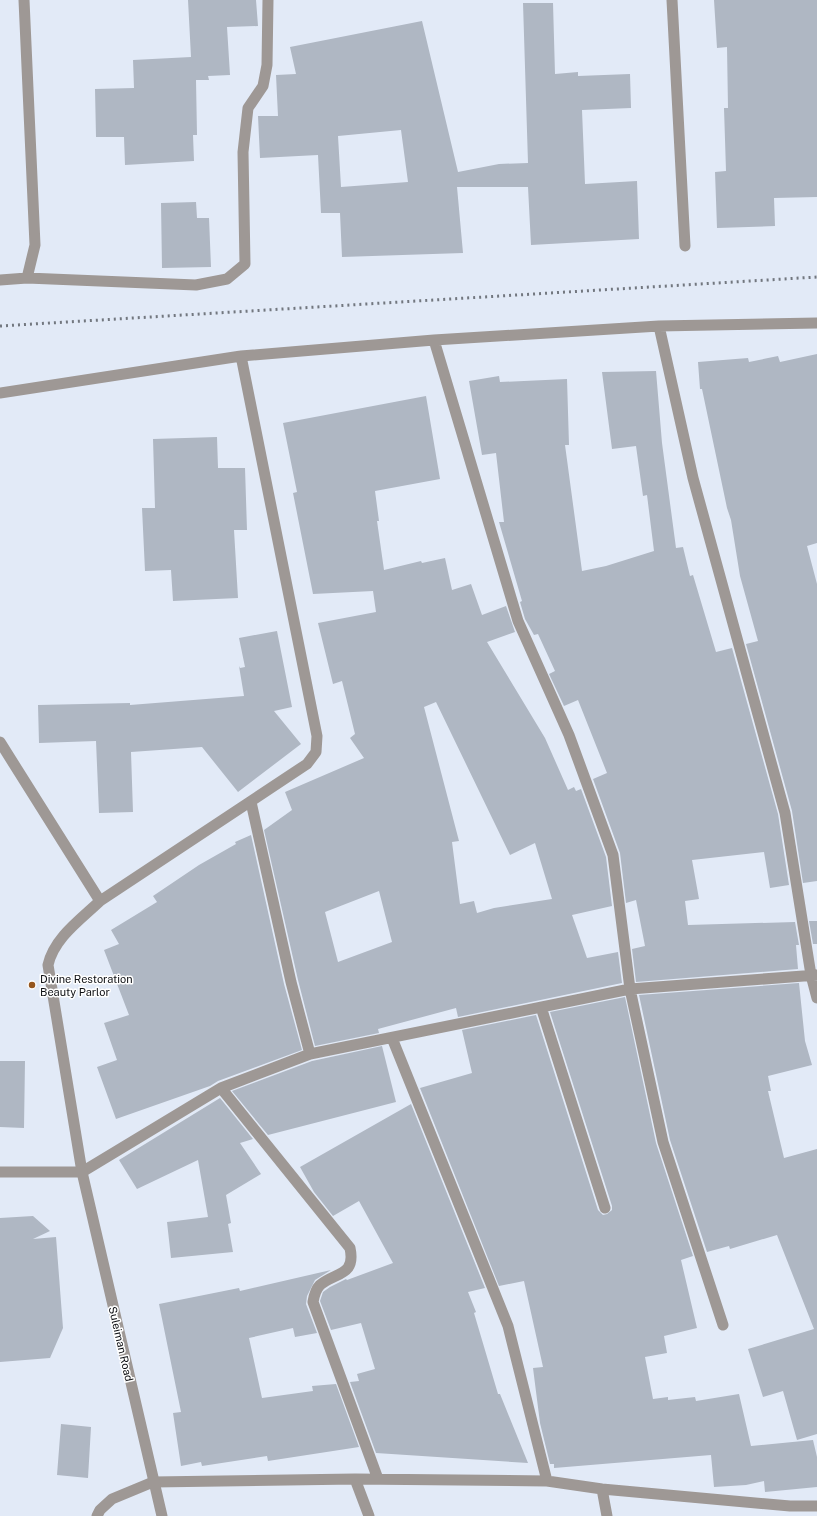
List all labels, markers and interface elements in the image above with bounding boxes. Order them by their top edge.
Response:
place label: Divine Restoration Beauty Parlor [40,973,133,998]
marker: Divine Restoration Beauty Parlor [27,980,37,990]
street label: Suleiman Road [107,1305,135,1383]

